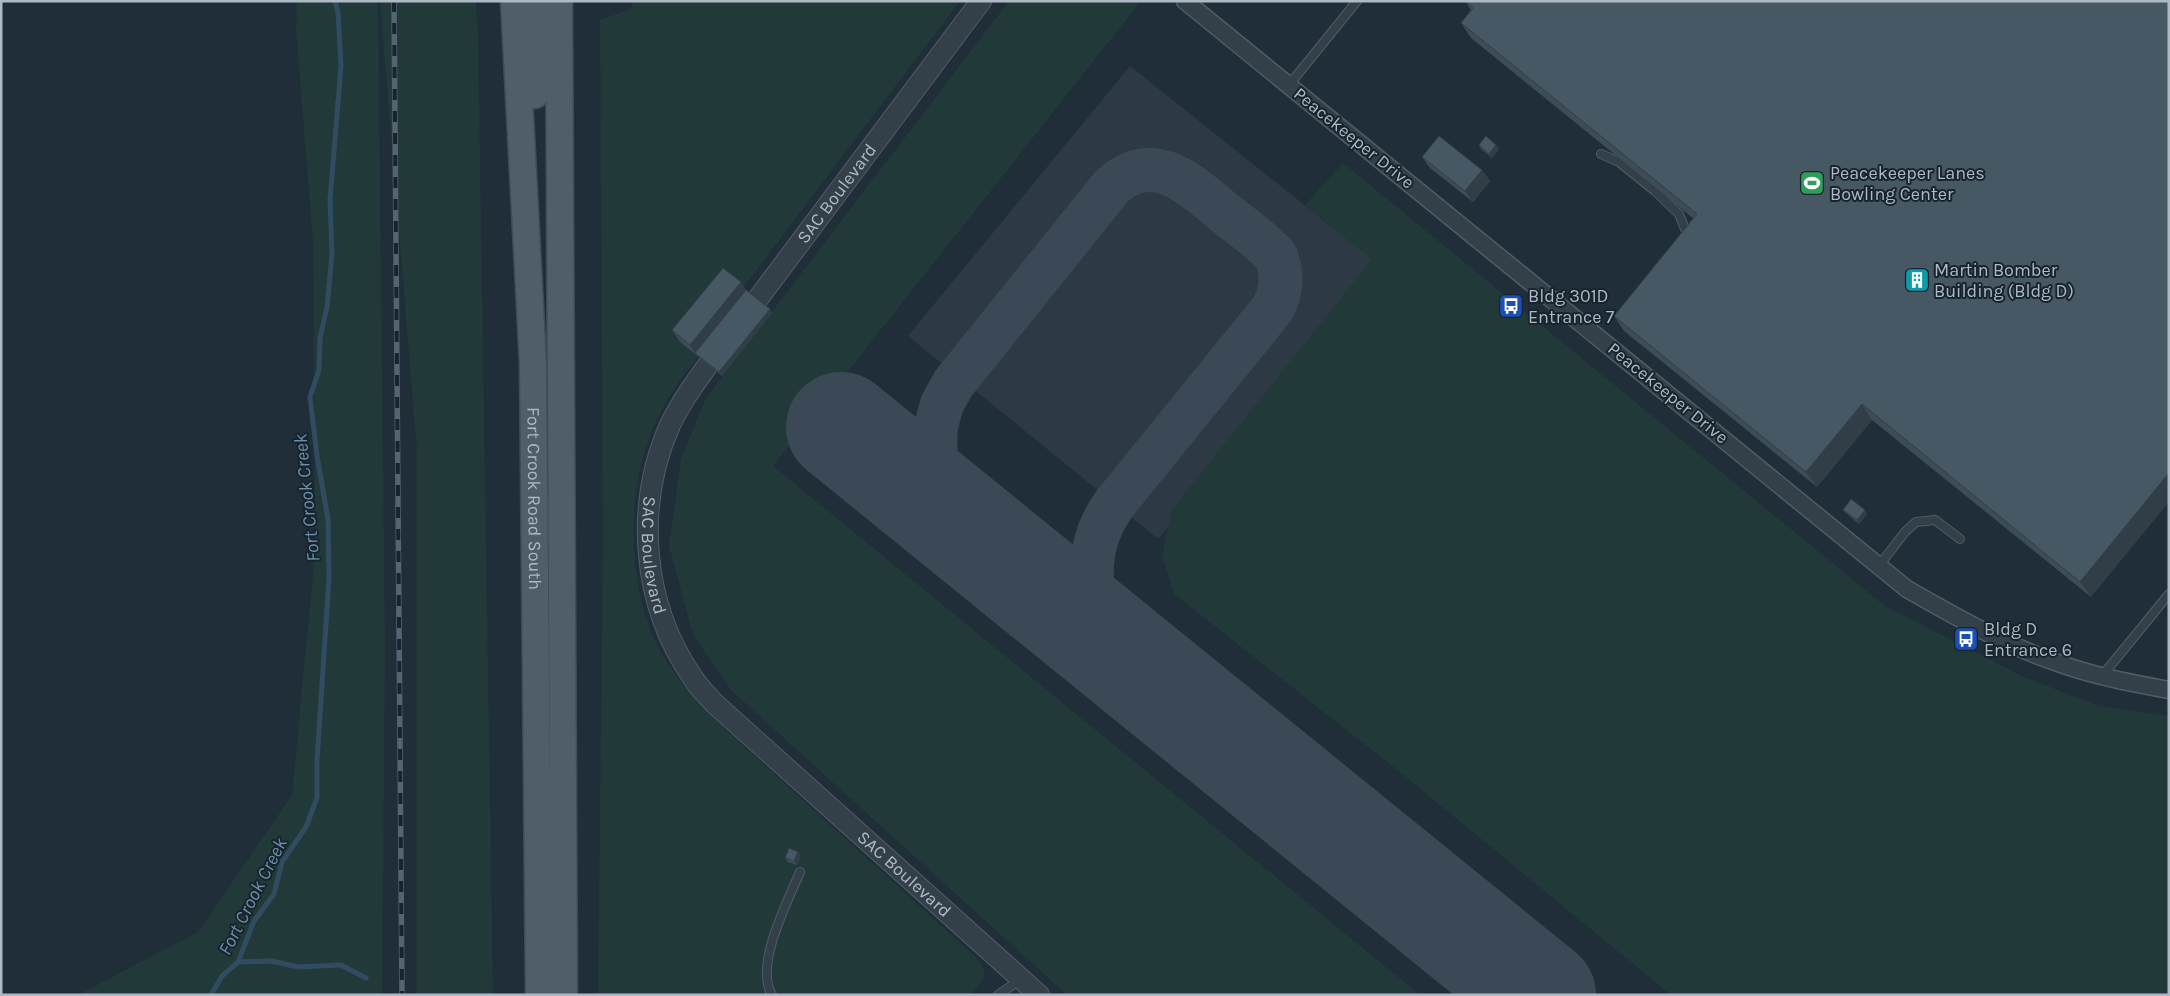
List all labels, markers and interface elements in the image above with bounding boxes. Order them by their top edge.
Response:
street label: Peacekeeper Drive [1289,83,1419,193]
street label: SAC Boulevard [792,139,881,248]
place label: Peacekeeper Lanes Bowling Center [1830,162,1985,205]
sports icon: Peacekeeper Lanes Bowling Center [1799,170,1825,196]
place label: Martin Bomber Building (Bldg D) [1934,259,2074,302]
building icon: Martin Bomber Building (Bldg D) [1904,267,1930,293]
place label: Bldg 301D Entrance 7 [1528,285,1615,328]
bus stop icon: Bldg 301D Entrance 7 [1498,293,1524,319]
street label: Peacekeeper Drive [1603,338,1733,448]
street label: Fort Crook Road South [522,407,546,590]
water label: Fort Crook Creek [289,433,325,563]
street label: SAC Boulevard [637,495,671,617]
place label: Bldg D Entrance 6 [1984,618,2072,661]
bus stop icon: Bldg D Entrance 6 [1953,626,1979,652]
street label: SAC Boulevard [853,826,956,922]
water label: Fort Crook Creek [214,834,292,959]

